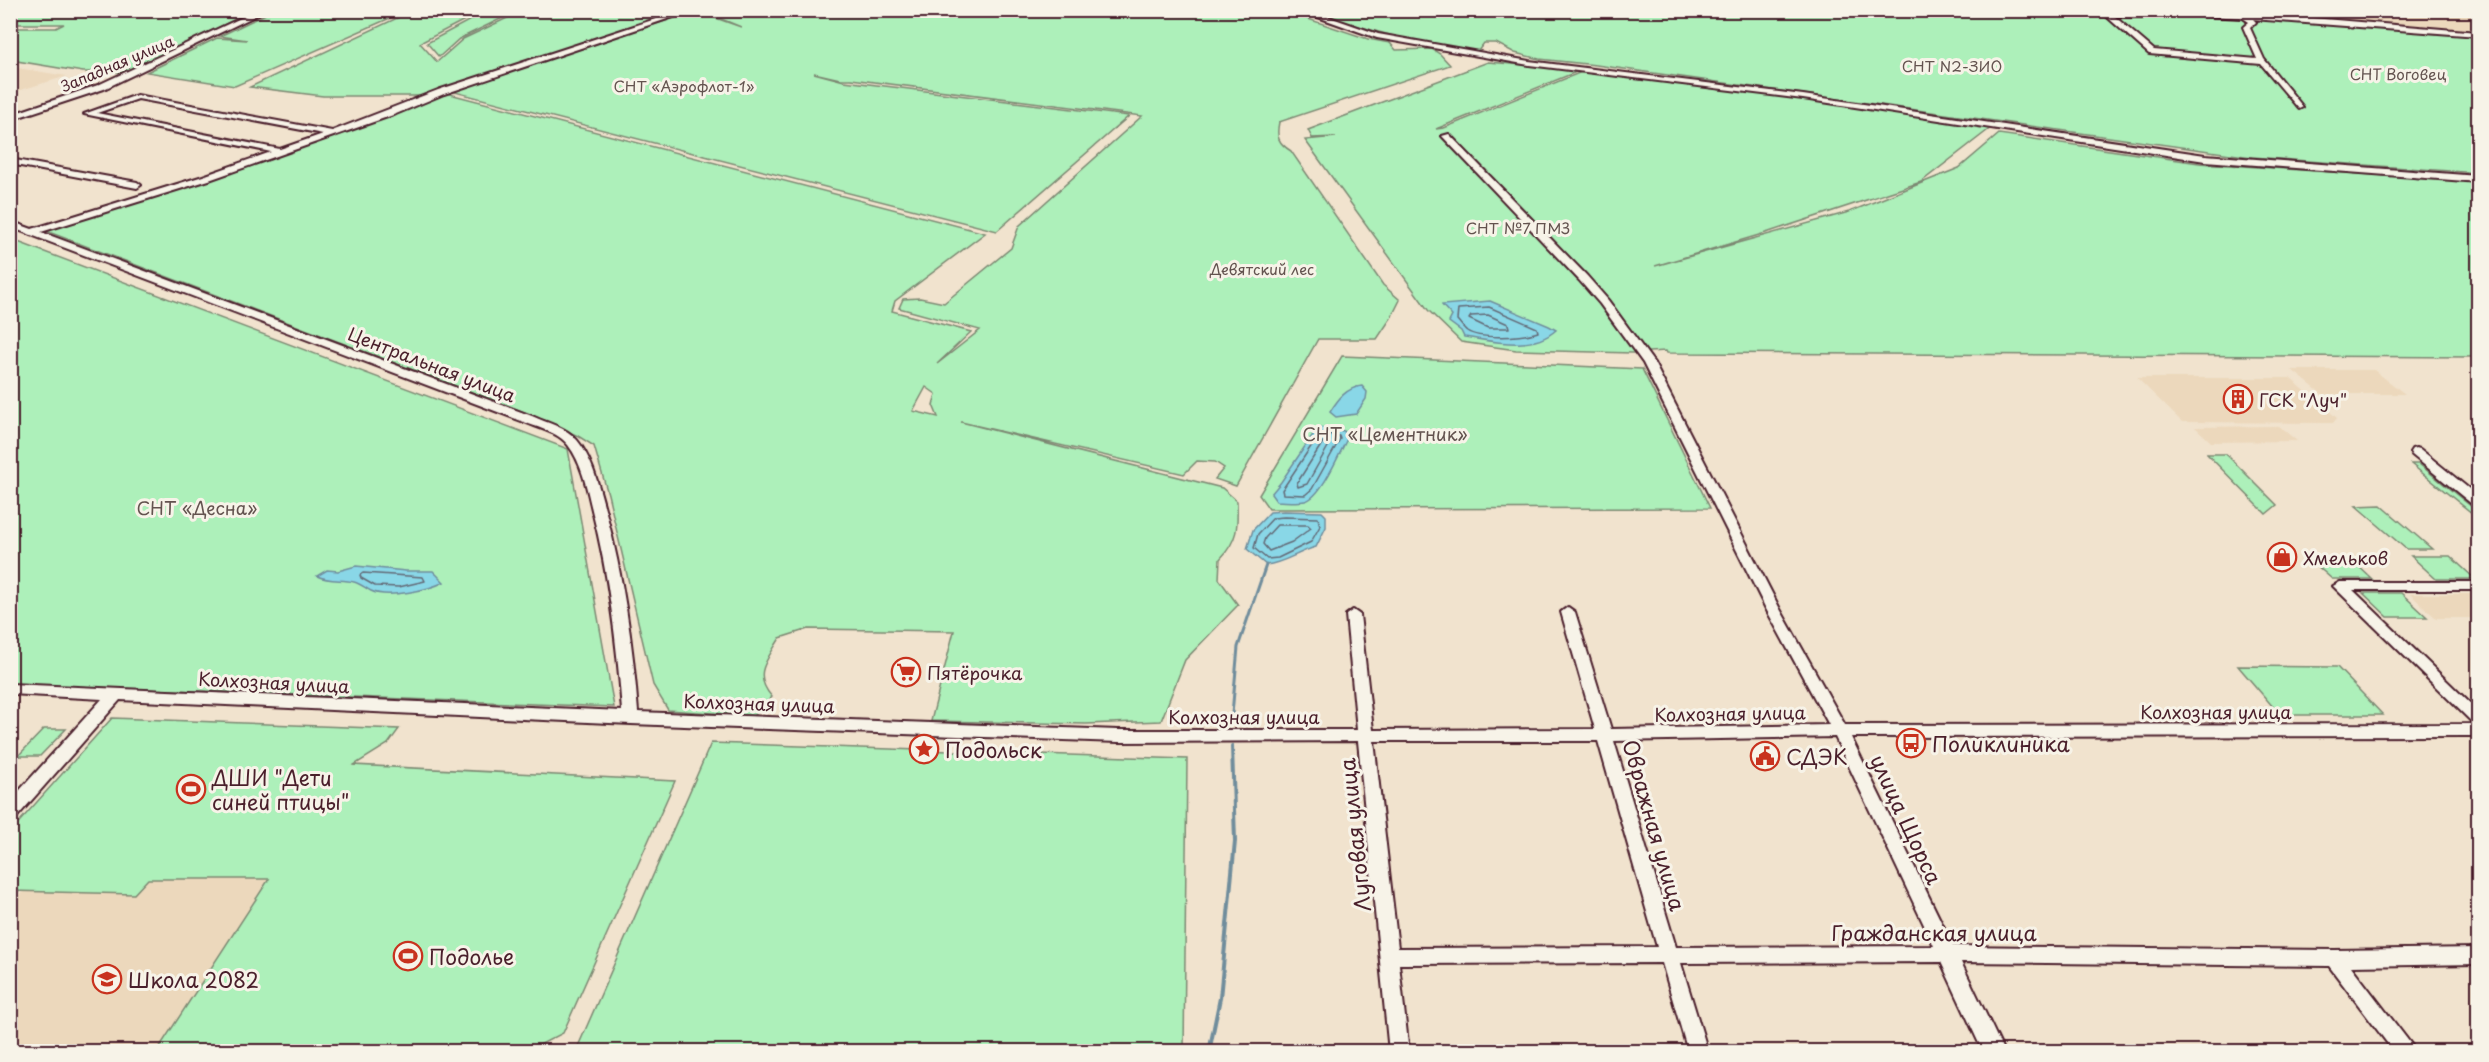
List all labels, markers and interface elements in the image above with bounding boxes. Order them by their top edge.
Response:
street label: Западная улица [57,29,178,97]
park label: СНТ N2-ЗИО [1902,54,2002,77]
park label: СНТ Воговец [2350,62,2447,85]
park label: СНТ «Аэрофлот-1» [614,74,755,97]
park label: СНТ №7 ПМЗ [1466,216,1570,239]
park label: Девятский лес [1209,257,1314,280]
street label: Центральная улица [344,320,520,409]
building icon: ГСК "Луч" [2222,383,2254,415]
place label: ГСК "Луч" [2259,386,2347,413]
park label: СНТ «Цементник» [1302,420,1468,447]
park label: СНТ «Десна» [137,494,257,521]
shop icon: Хмельков [2266,541,2298,573]
place label: Хмельков [2303,544,2388,571]
supermarket icon: Пятёрочка [890,656,922,688]
place label: Пятёрочка [927,659,1023,686]
street label: Колхозная улица [198,665,351,699]
street label: Колхозная улица [683,687,836,719]
street label: Колхозная улица [1654,698,1807,728]
street label: Колхозная улица [2140,698,2292,725]
street label: Колхозная улица [1168,703,1320,730]
bus stop icon: Поликлиника [1895,727,1927,759]
place label: Поликлиника [1932,727,2070,759]
place icon: Подольск [908,733,940,765]
place label: Подольск [945,733,1042,765]
street label: Овражная улица [1615,736,1695,915]
public building icon: СДЭК [1749,740,1781,772]
place label: СДЭК [1786,740,1848,772]
street label: улица Щорса [1863,749,1951,889]
street label: Луговая улица [1330,756,1378,913]
place label: ДШИ "Дети синей птицы" [211,761,349,817]
sports icon: ДШИ "Дети синей птицы" [175,773,207,805]
street label: Гражданская улица [1831,916,2038,948]
sports icon: Подолье [392,940,424,972]
place label: Подолье [429,940,514,972]
school or university icon: Школа 2082 [91,963,123,995]
place label: Школа 2082 [128,963,259,995]

